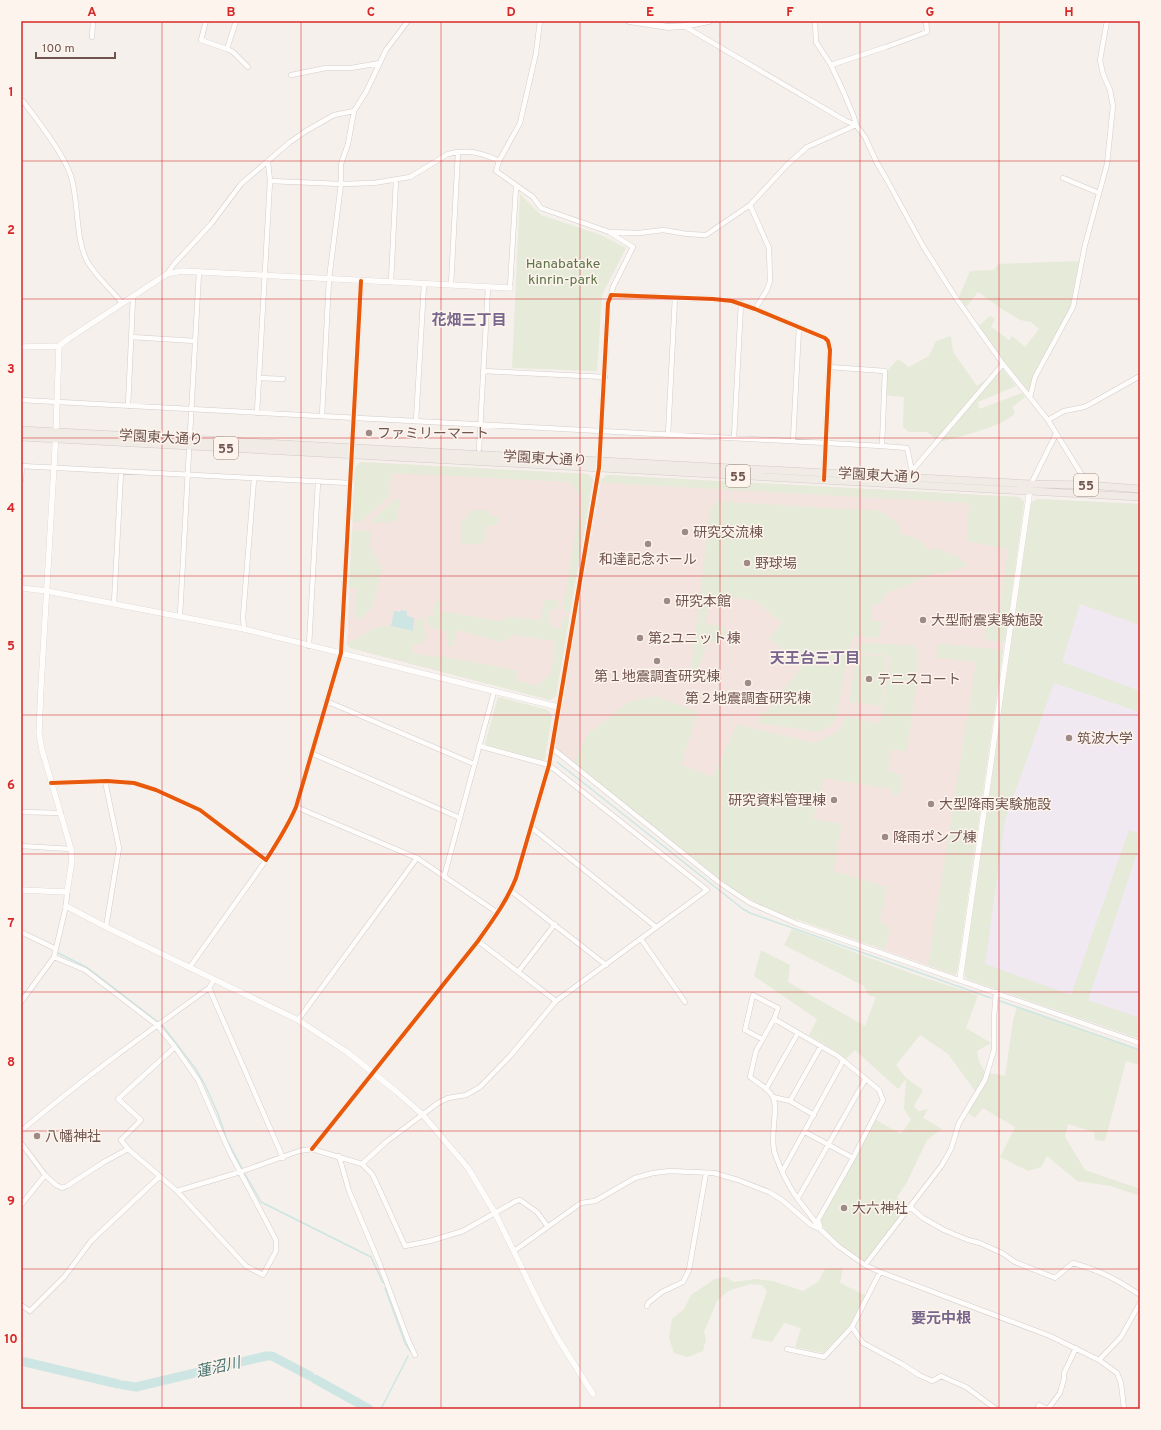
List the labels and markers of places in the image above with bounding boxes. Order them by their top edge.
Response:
place label: ファミリーマート [377,426,489,443]
marker: ファミリーマート [364,428,374,438]
place label: 研究交流棟 [693,524,763,542]
marker: 研究交流棟 [680,527,690,537]
marker: 和達記念ホール [643,539,653,549]
place label: 和達記念ホール [599,552,697,569]
place label: 野球場 [755,556,797,573]
marker: 野球場 [742,558,752,568]
place label: 研究本館 [675,594,731,611]
marker: 研究本館 [662,596,672,606]
place label: 大型耐震実験施設 [931,612,1043,630]
marker: 大型耐震実験施設 [918,615,928,625]
place label: 第2ユニット棟 [648,630,741,648]
marker: 第2ユニット棟 [635,633,645,643]
marker: 第１地震調査研究棟 [652,656,662,666]
place label: 第１地震調査研究棟 [594,668,720,686]
place label: テニスコート [877,672,961,689]
marker: テニスコート [864,674,874,684]
marker: 第２地震調査研究棟 [743,678,753,688]
place label: 第２地震調査研究棟 [685,690,811,708]
place label: 筑波大学 [1077,731,1133,748]
marker: 筑波大学 [1064,733,1074,743]
place label: 研究資料管理棟 [728,792,826,810]
marker: 研究資料管理棟 [829,795,839,805]
place label: 大型降雨実験施設 [939,796,1051,814]
marker: 大型降雨実験施設 [926,799,936,809]
place label: 降雨ポンプ棟 [893,829,977,847]
marker: 降雨ポンプ棟 [880,832,890,842]
place label: 八幡神社 [45,1129,101,1146]
marker: 八幡神社 [32,1131,42,1141]
place label: 大六神社 [852,1201,908,1218]
marker: 大六神社 [839,1203,849,1213]

